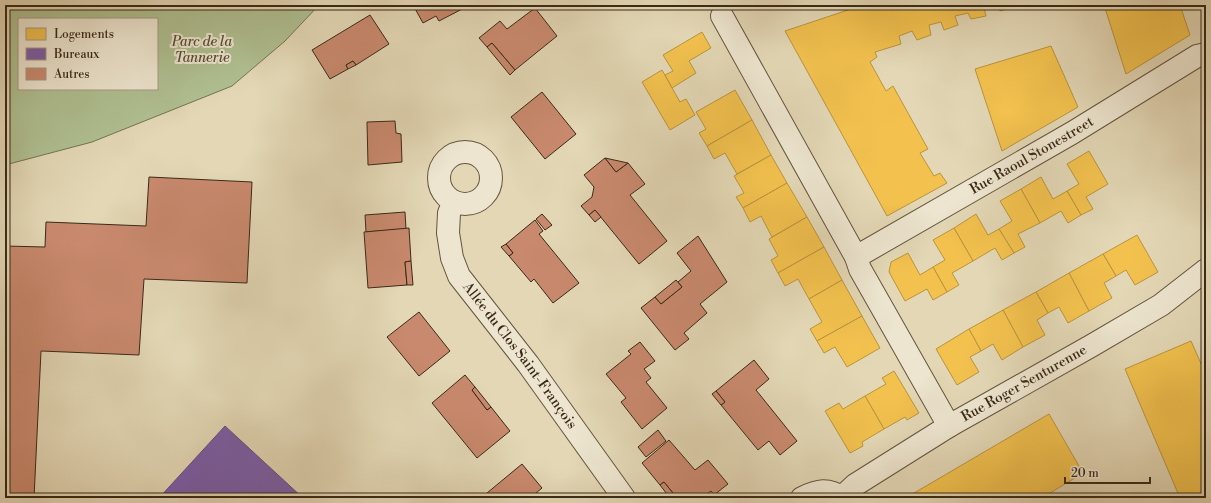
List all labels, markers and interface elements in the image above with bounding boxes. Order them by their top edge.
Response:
legend [18,18,158,90]
text: Logements [54,27,114,42]
park label: Parc de la Tannerie [171,33,232,67]
text: Bureaux [53,47,100,62]
text: Autres [53,67,90,82]
street label: Rue Raoul Stonestreet [967,113,1097,199]
street label: Allée du Clos Saint-François [458,278,581,433]
street label: Rue Roger Senturenne [958,341,1090,426]
scale bar [1065,459,1150,485]
text: 20 m [1071,466,1099,481]

